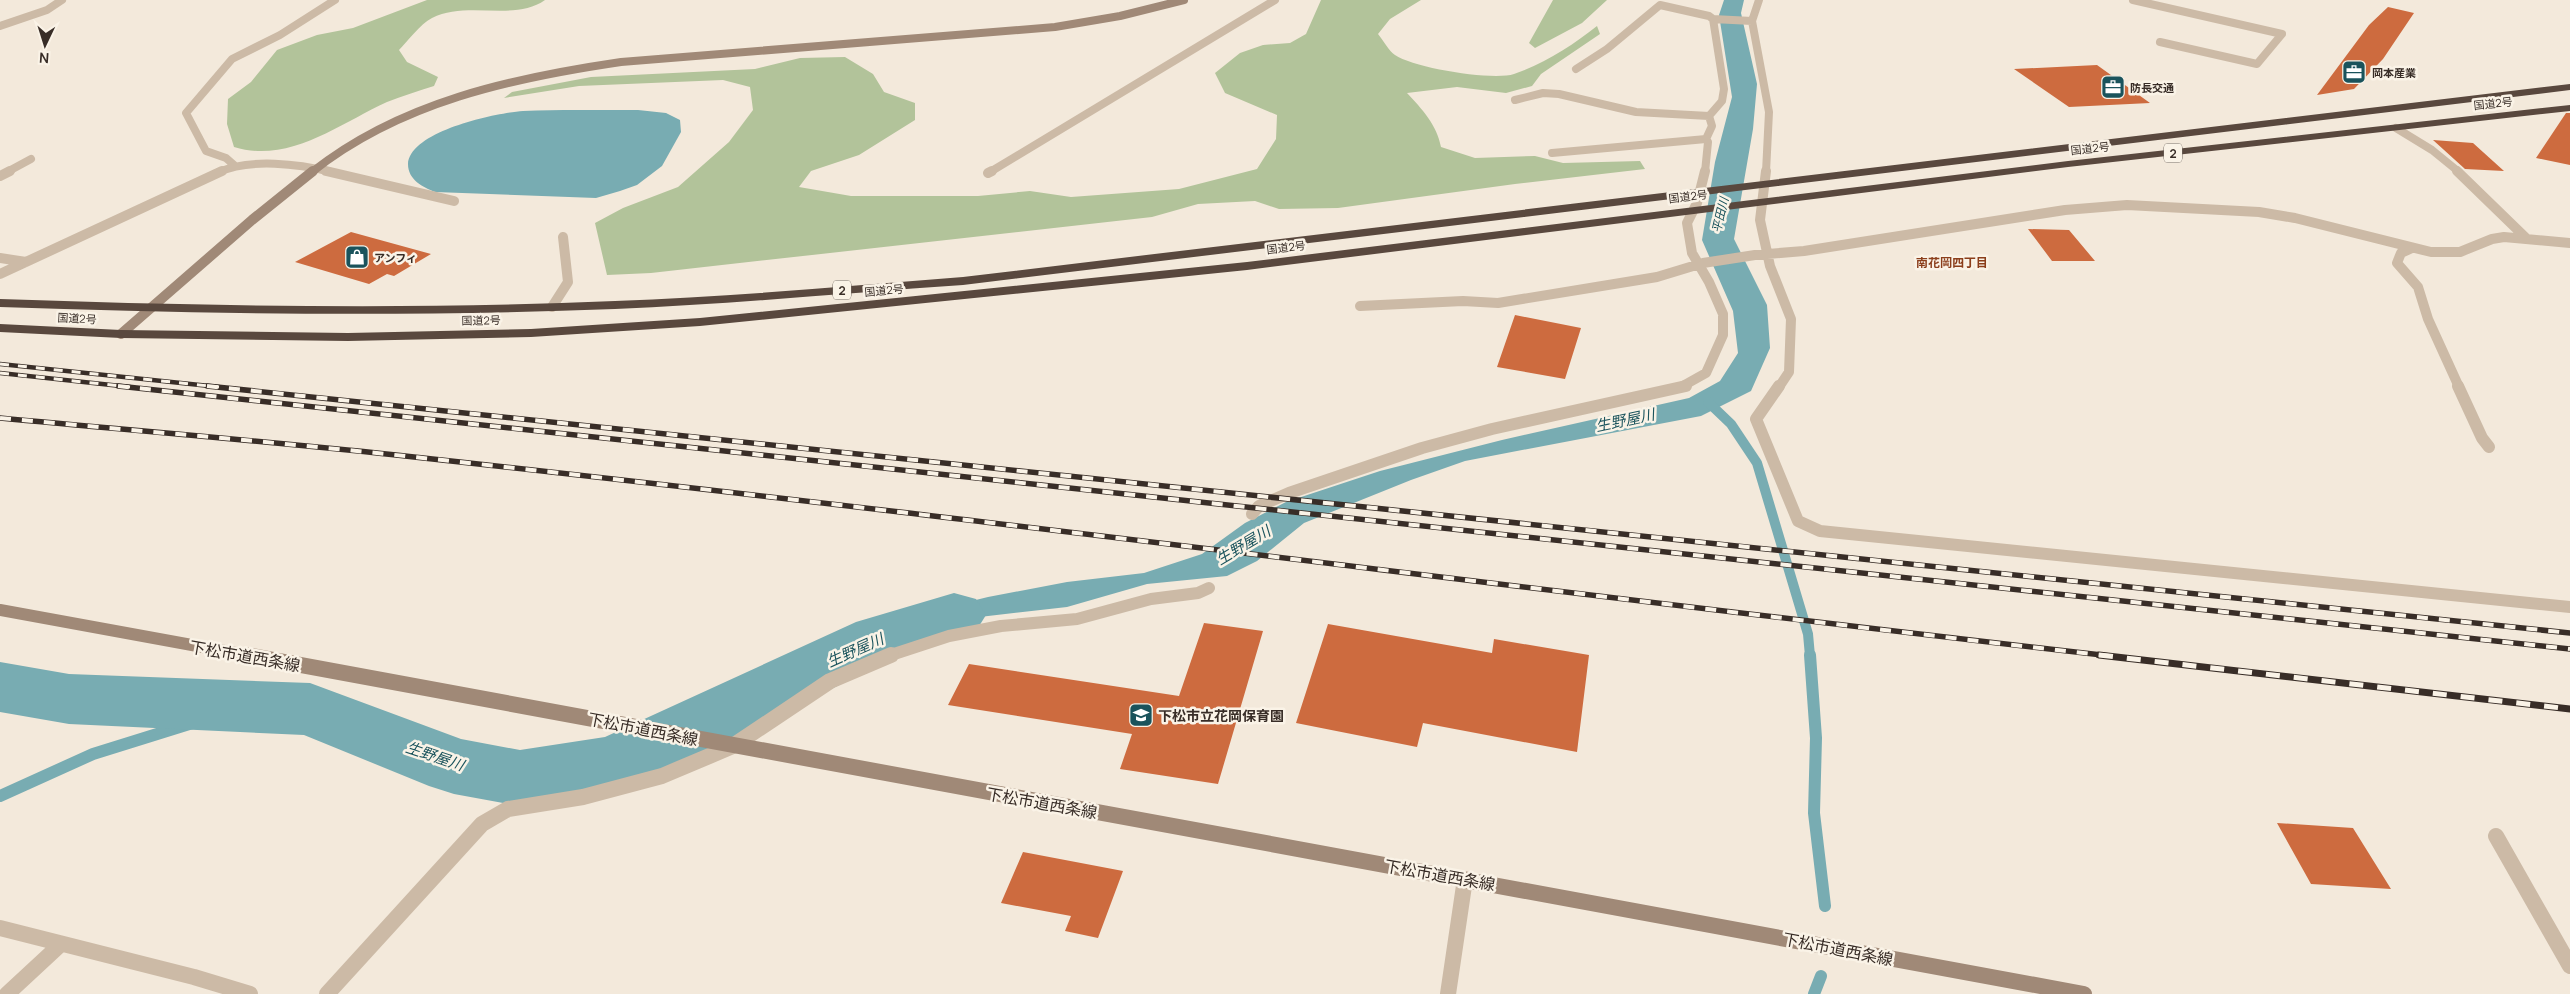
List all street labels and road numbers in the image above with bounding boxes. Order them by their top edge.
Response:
street label: 国道2号 [2473,93,2513,113]
street label: 国道2号 [2070,138,2110,158]
road number: 2 [2164,144,2182,162]
street label: 国道2号 [1668,186,1708,206]
street label: 国道2号 [1266,237,1306,257]
road number: 2 [833,280,851,300]
street label: 国道2号 [864,281,904,299]
street label: 国道2号 [57,309,97,327]
street label: 国道2号 [461,312,501,328]
street label: 下松市道西条線 [188,635,302,677]
street label: 下松市道西条線 [586,708,700,750]
street label: 下松市道西条線 [985,782,1099,824]
street label: 下松市道西条線 [1383,854,1497,896]
street label: 下松市道西条線 [1781,928,1895,970]

